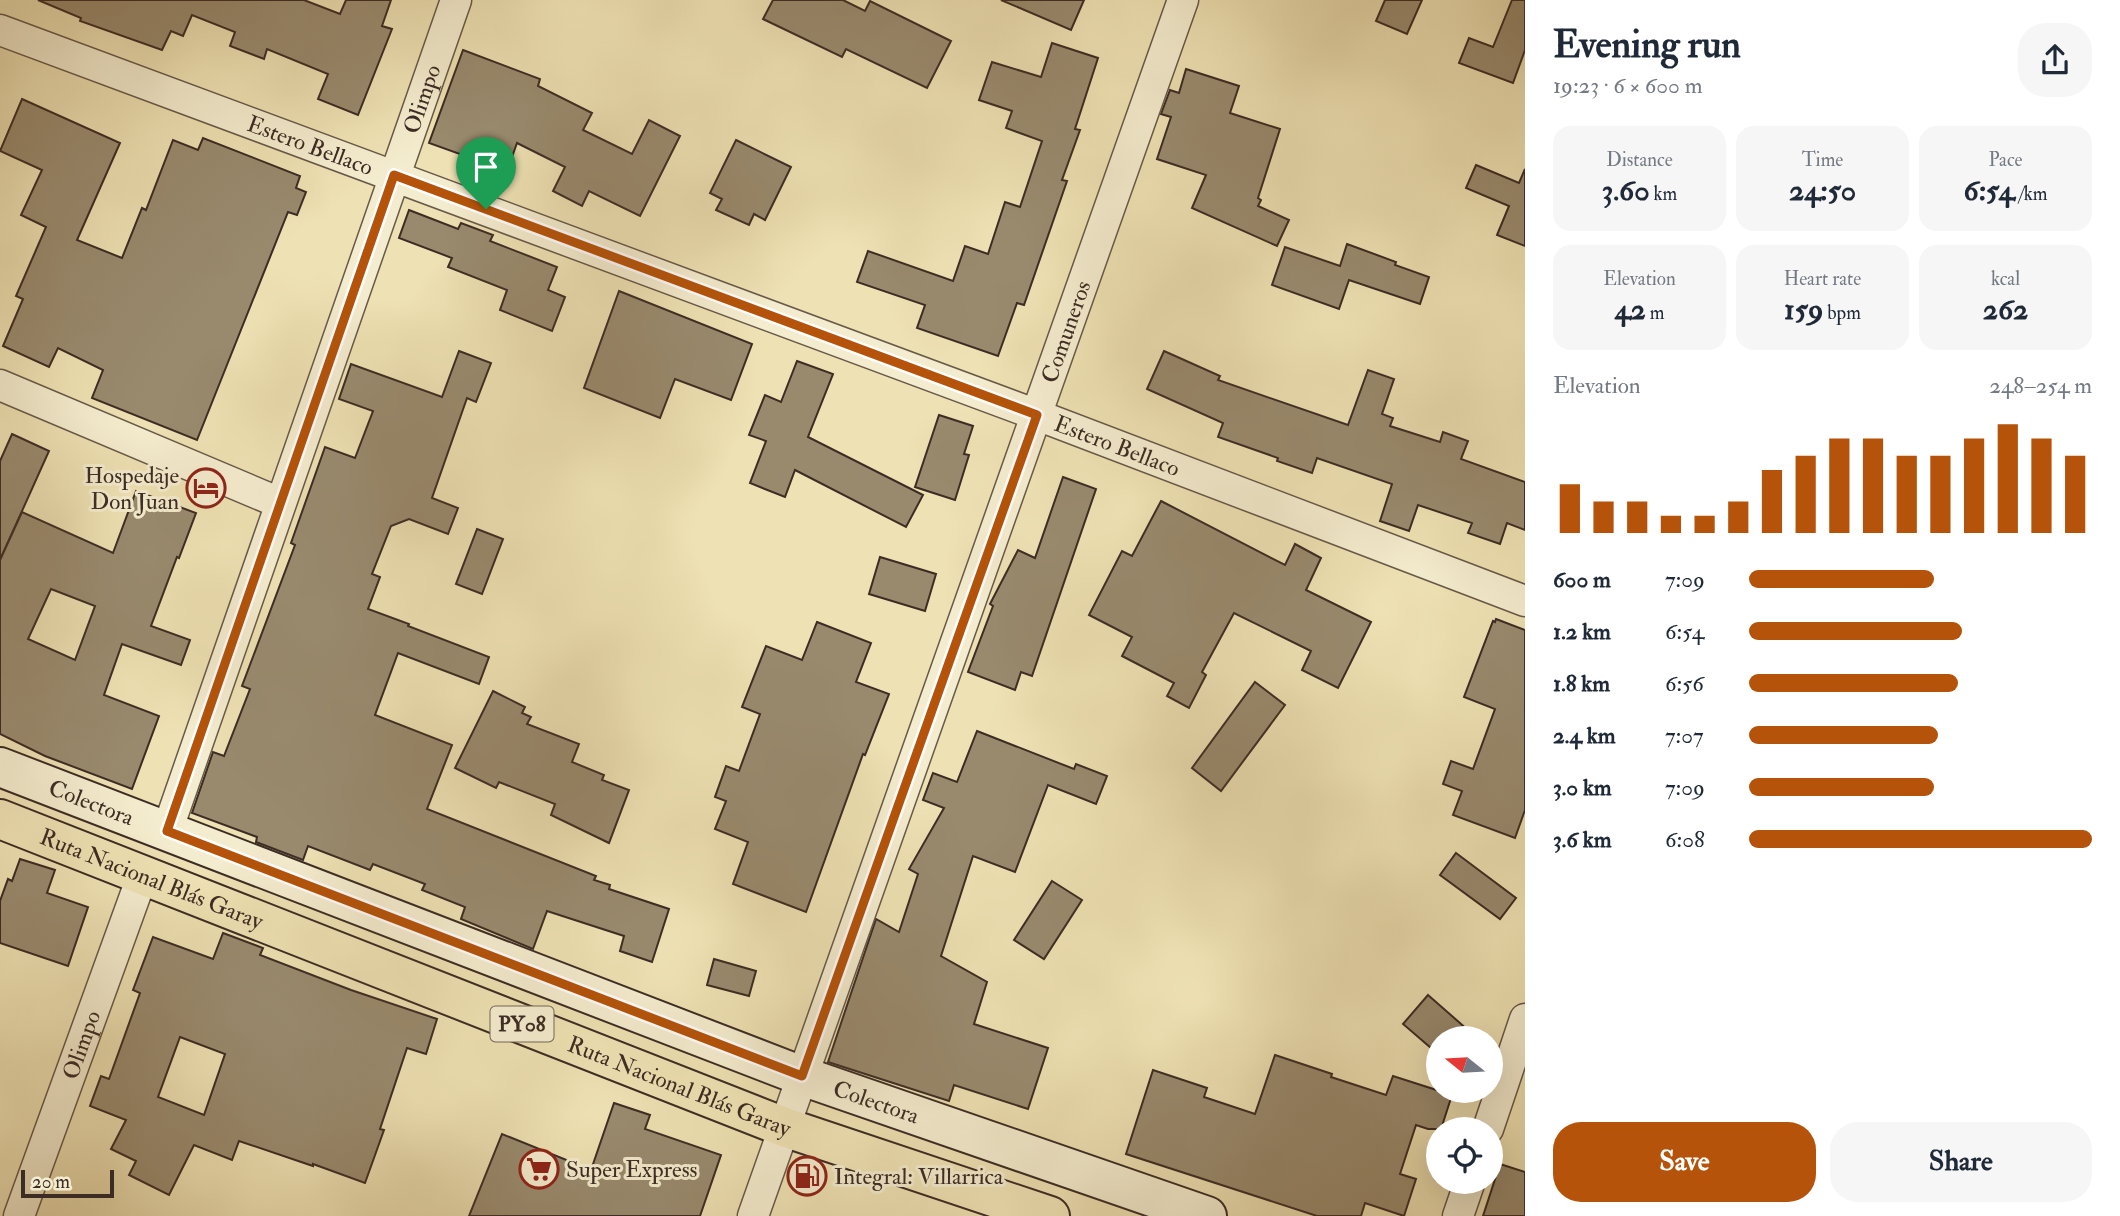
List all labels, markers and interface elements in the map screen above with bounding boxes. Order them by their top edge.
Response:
text: Evening run [1553,21,1741,69]
button: share [2018,23,2092,97]
street label: Olimpo [397,61,447,138]
text: 19:23 · 6 × 600 m [1553,71,1703,100]
street label: Estero Bellaco [243,109,377,182]
pin [456,137,516,209]
icon: arrive [467,148,505,186]
text: Distance [1606,148,1673,172]
text: Time [1802,148,1843,172]
text: Pace [1988,148,2023,172]
text: 3.60 [1602,172,1650,209]
text: 24:50 [1789,172,1856,209]
text: 6:54 [1964,172,2015,209]
text: km [1650,182,1677,206]
text: /km [2015,182,2047,206]
text: Elevation [1603,267,1676,291]
text: Heart rate [1784,267,1861,291]
text: kcal [1991,267,2020,291]
street label: Comuneros [1035,277,1098,387]
text: 42 [1614,291,1646,328]
text: 159 [1784,291,1823,328]
text: 262 [1983,291,2028,328]
text: m [1646,301,1665,325]
text: bpm [1823,301,1861,325]
text: Elevation [1553,371,1641,400]
text: 248–254 m [1989,371,2092,400]
street label: Estero Bellaco [1050,409,1184,483]
place label: Hospedaje Don Juan [85,461,179,516]
hotel icon: Hospedaje Don Juan [185,467,227,509]
text: 600 m [1553,565,1611,594]
text: 7:09 [1665,565,1705,594]
text: 1.2 km [1553,617,1611,646]
text: 6:54 [1665,617,1704,646]
text: 1.8 km [1553,669,1610,698]
text: 6:56 [1665,669,1704,698]
text: 2.4 km [1553,721,1616,750]
text: 7:07 [1665,721,1704,750]
street label: Colectora [45,773,139,832]
text: 3.0 km [1553,773,1612,802]
text: 7:09 [1665,773,1705,802]
street label: Ruta Nacional Blás Garay [36,822,268,936]
text: 3.6 km [1553,825,1612,854]
text: 6:08 [1665,825,1705,854]
road number: PY08 [490,1006,554,1042]
street label: Olimpo [56,1007,107,1083]
north arrow [1426,1026,1503,1102]
map controls [1426,1026,1503,1194]
street label: Ruta Nacional Blás Garay [563,1029,795,1144]
street label: Colectora [829,1074,923,1131]
button: locate [1426,1117,1503,1194]
button: Save [1553,1122,1816,1202]
button: Share [1830,1122,2092,1202]
supermarket icon: Super Express [518,1148,560,1190]
place label: Super Express [566,1155,698,1185]
fuel station icon: Integral: Villarrica [786,1155,828,1197]
place label: Integral: Villarrica [834,1162,1004,1191]
scale bar [21,1167,114,1199]
text: 20 m [32,1170,70,1194]

